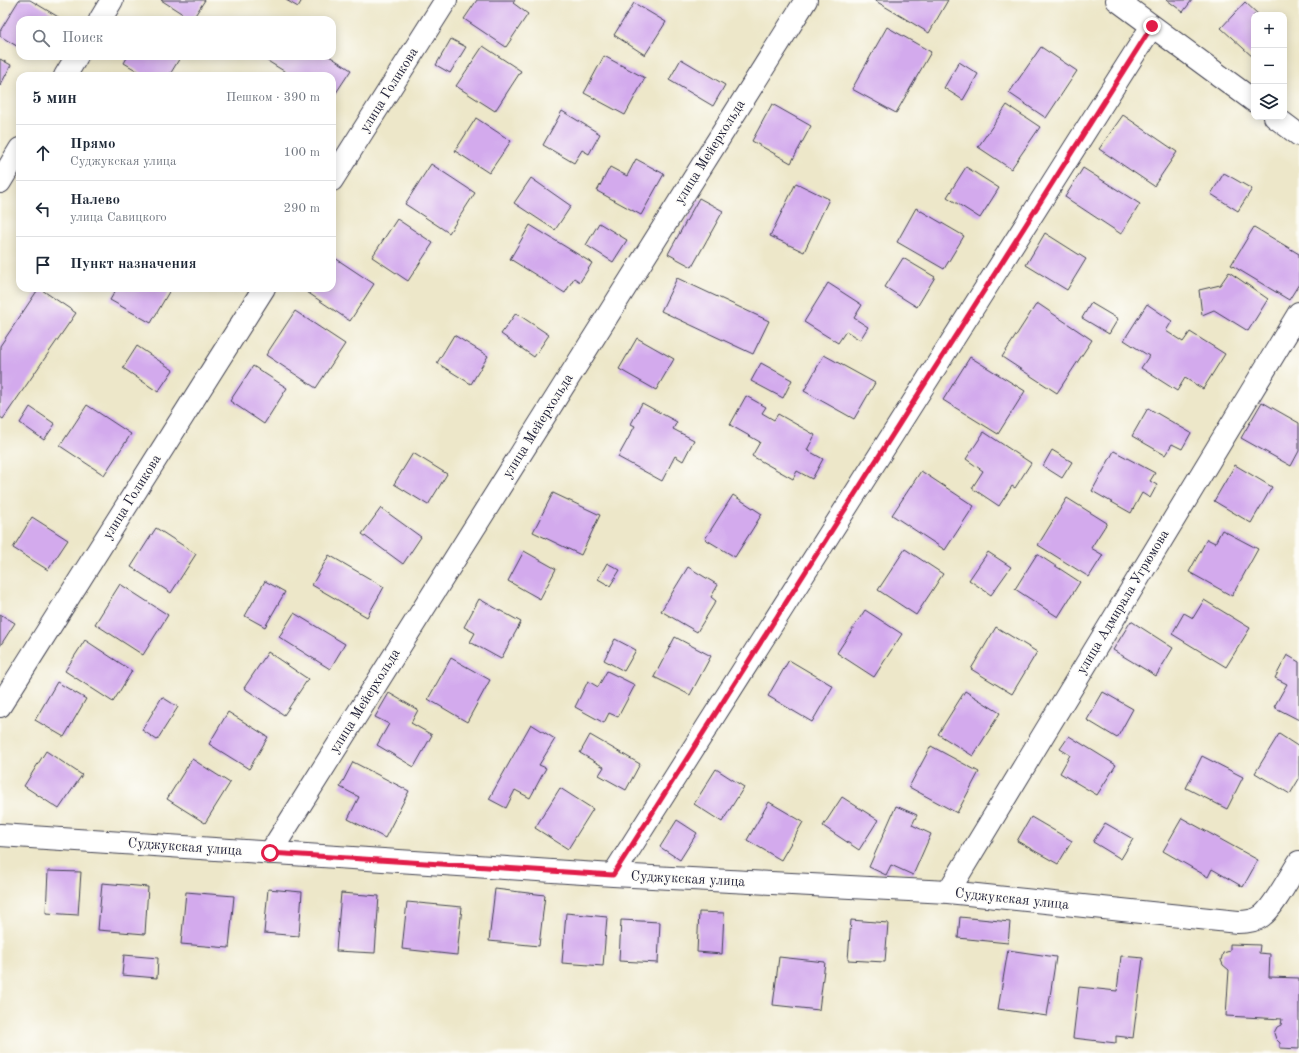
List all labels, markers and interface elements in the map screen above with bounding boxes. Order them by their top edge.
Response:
map controls [1251,12,1287,120]
button: + [1251,12,1287,48]
search box [16,16,336,60]
route end [1143,17,1161,35]
icon: search [30,27,52,49]
text: Поиск [62,31,103,46]
street label: улица Голикова [357,45,421,135]
button: − [1251,48,1287,84]
button: layers [1251,84,1287,120]
text: 5 мин [32,90,77,107]
text: Пешком · 390 m [226,91,320,104]
street label: улица Мейерхольда [672,97,748,207]
text: Прямо [70,137,116,152]
icon: ahead [32,142,54,164]
text: 100 m [283,146,320,159]
text: Суджукская улица [70,155,176,168]
text: Налево [70,193,120,208]
icon: left [32,198,54,220]
text: 290 m [283,202,320,215]
text: улица Савицкого [70,211,167,224]
icon: arrive [32,254,54,276]
text: Пункт назначения [70,257,197,272]
street label: улица Мейерхольда [500,371,576,481]
street label: улица Голикова [100,452,164,542]
street label: улица Адмирала Угрюмова [1074,527,1172,677]
street label: улица Мейерхольда [327,646,403,756]
street label: Суджукская улица [127,836,243,858]
route start [261,844,279,862]
street label: Суджукская улица [630,869,746,889]
street label: Суджукская улица [954,886,1070,912]

